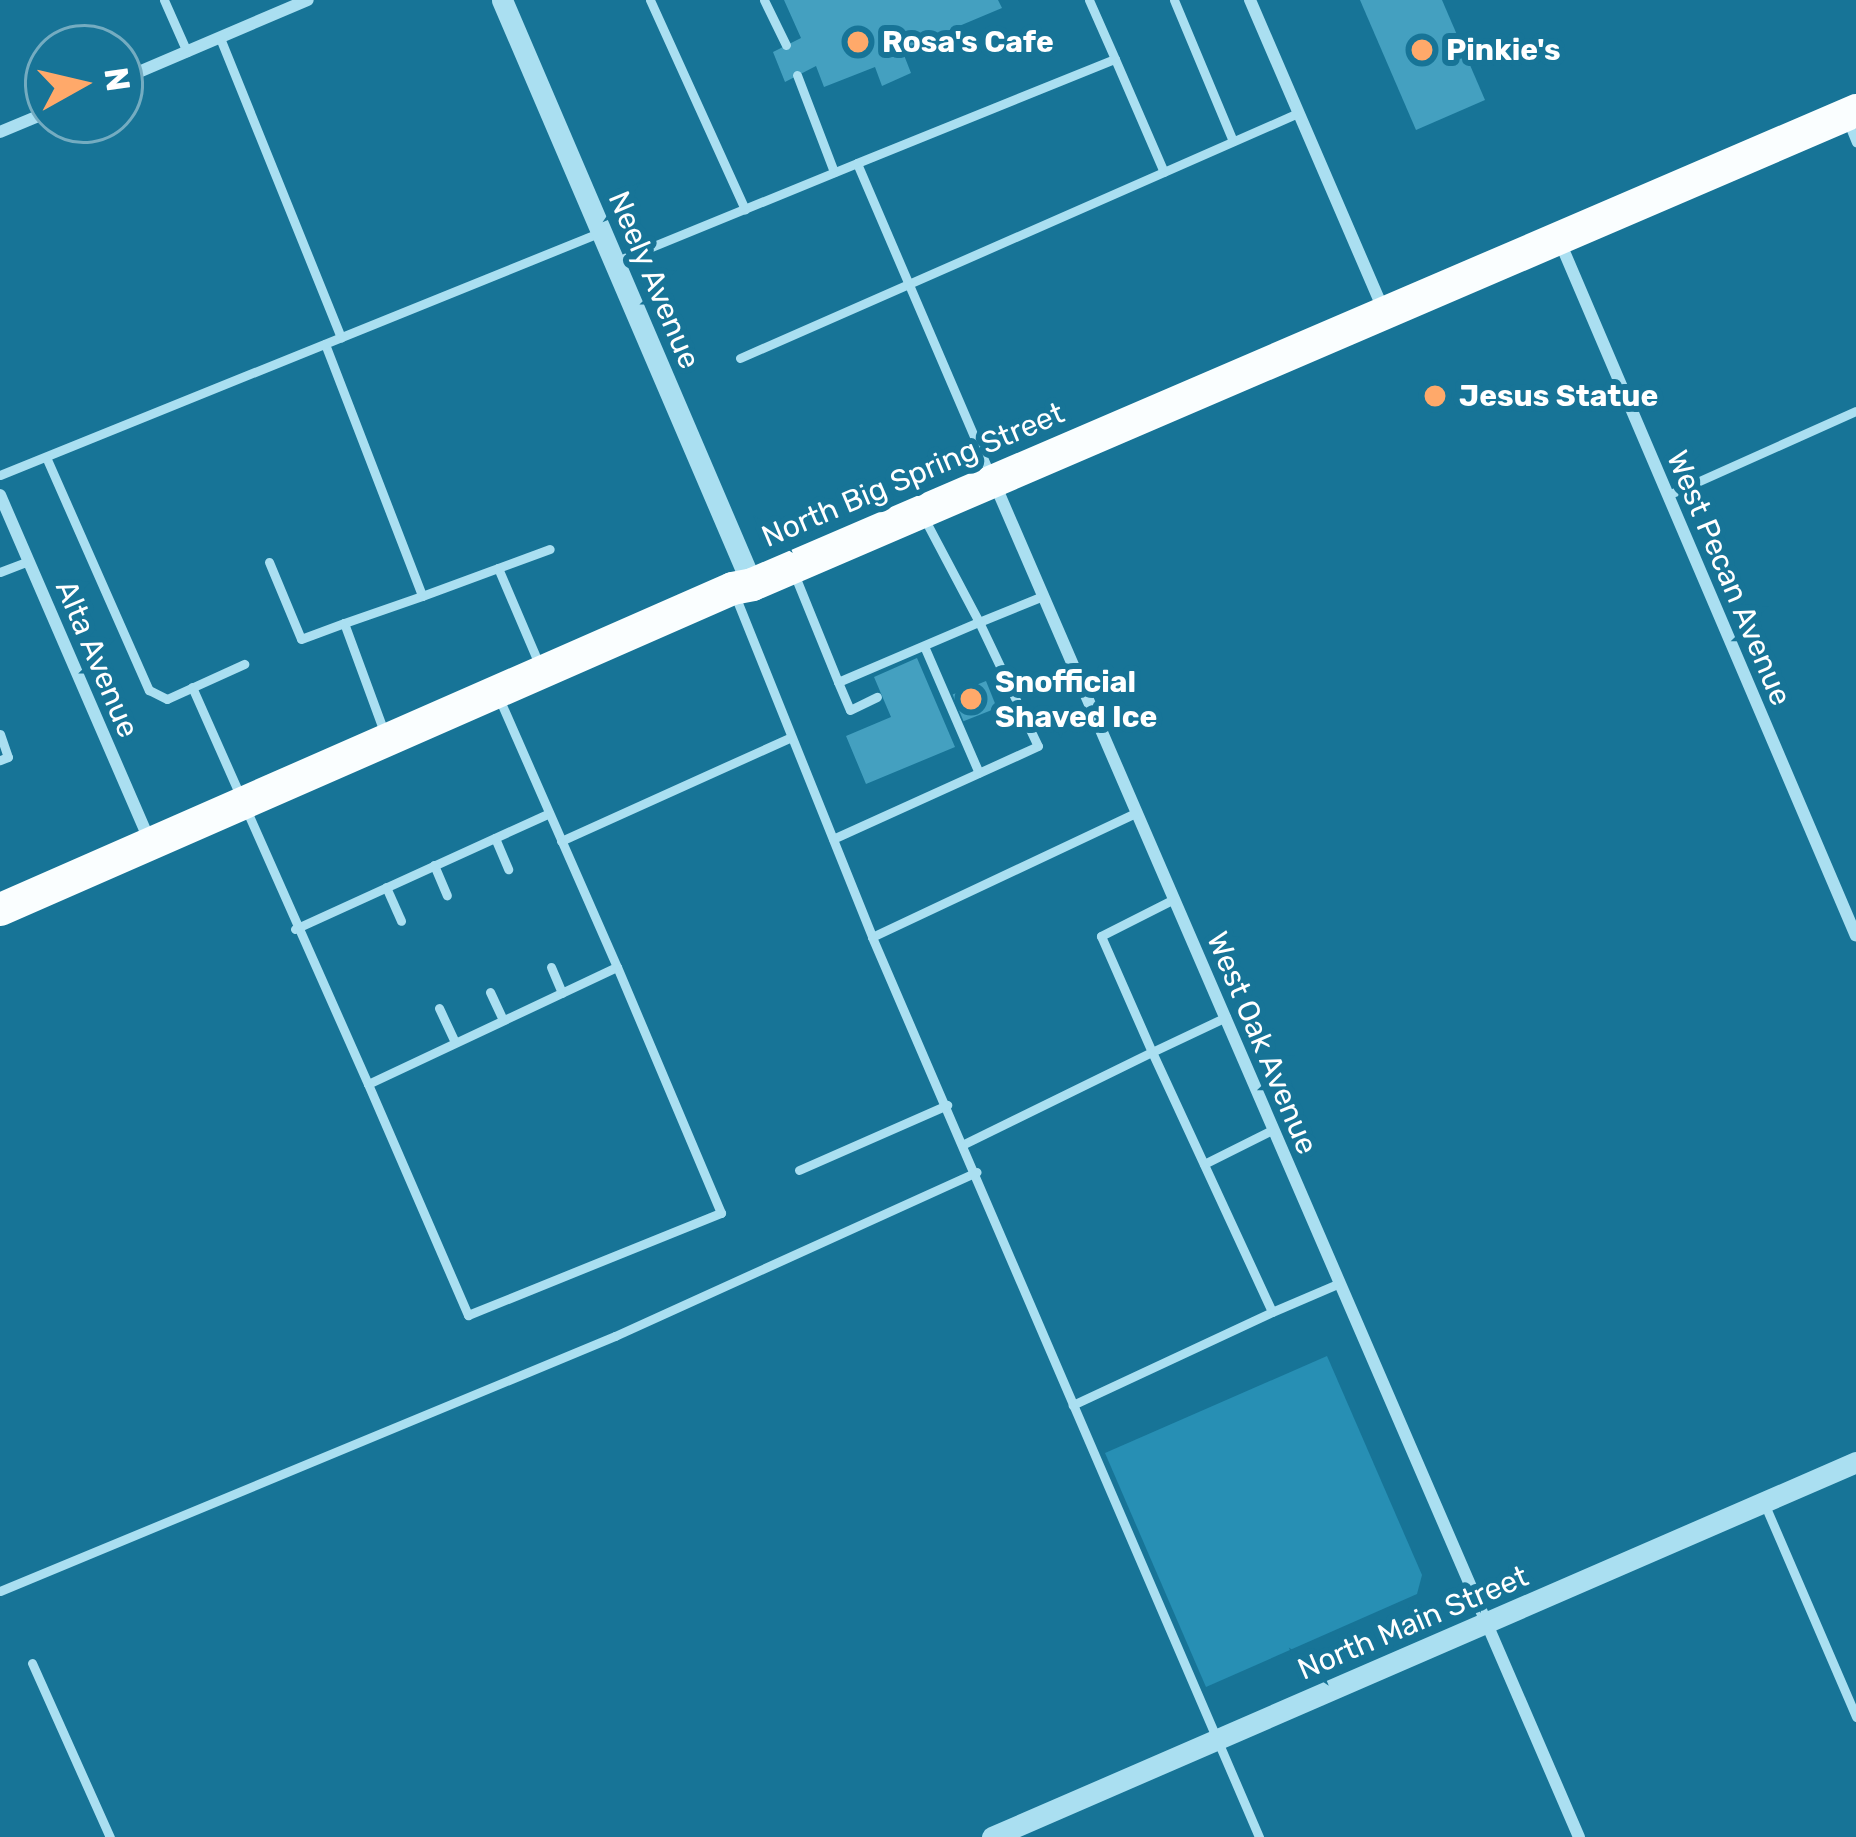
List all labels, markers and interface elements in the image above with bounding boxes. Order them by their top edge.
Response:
north arrow [24,24,144,144]
place label: Rosa's Cafe [882,24,1054,60]
marker: Rosa's Cafe [845,29,871,55]
place label: Pinkie's [1446,32,1561,68]
marker: Pinkie's [1409,37,1435,63]
text: N [96,65,138,94]
street label: Neely Avenue [600,185,708,375]
place label: Jesus Statue [1459,378,1658,414]
marker: Jesus Statue [1422,383,1448,409]
street label: North Big Spring Street [756,395,1070,555]
street label: West Pecan Avenue [1659,445,1799,711]
street label: Alta Avenue [48,575,146,743]
place label: Snofficial Shaved Ice [995,664,1157,734]
marker: Snofficial Shaved Ice [958,686,984,712]
street label: West Oak Avenue [1199,926,1325,1160]
street label: North Main Street [1292,1558,1534,1688]

